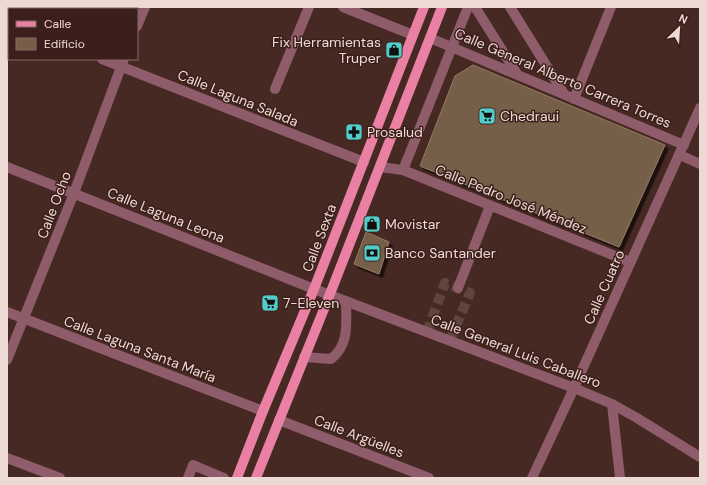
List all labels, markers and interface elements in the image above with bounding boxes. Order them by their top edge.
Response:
legend [8,8,138,60]
north arrow [659,8,699,48]
text: N [677,11,690,27]
text: Calle [44,16,71,32]
street label: Calle General Alberto Carrera Torres [452,24,674,132]
place label: Fix Herramientas Truper [272,33,381,67]
text: Edificio [44,36,85,52]
shop icon: Fix Herramientas Truper [384,40,404,60]
street label: Calle Laguna Salada [175,66,301,130]
supermarket icon: Chedraui [477,106,497,126]
place label: Chedraui [500,107,559,125]
pharmacy icon: Prosalud [344,122,364,142]
place label: Prosalud [367,123,423,141]
street label: Calle Pedro José Méndez [433,160,589,238]
street label: Calle Ocho [33,169,75,241]
street label: Calle Laguna Leona [105,183,227,247]
street label: Calle Sexta [298,201,340,275]
shop icon: Movistar [362,214,382,234]
place label: Movistar [385,215,440,233]
bank icon: Banco Santander [362,243,382,263]
place label: Banco Santander [385,244,496,262]
street label: Calle Cuatro [580,247,628,327]
supermarket icon: 7-Eleven [260,293,280,313]
place label: 7-Eleven [283,294,339,312]
street label: Calle General Luis Caballero [428,310,604,392]
street label: Calle Laguna Santa María [61,312,219,386]
street label: Calle Argüelles [311,411,407,461]

